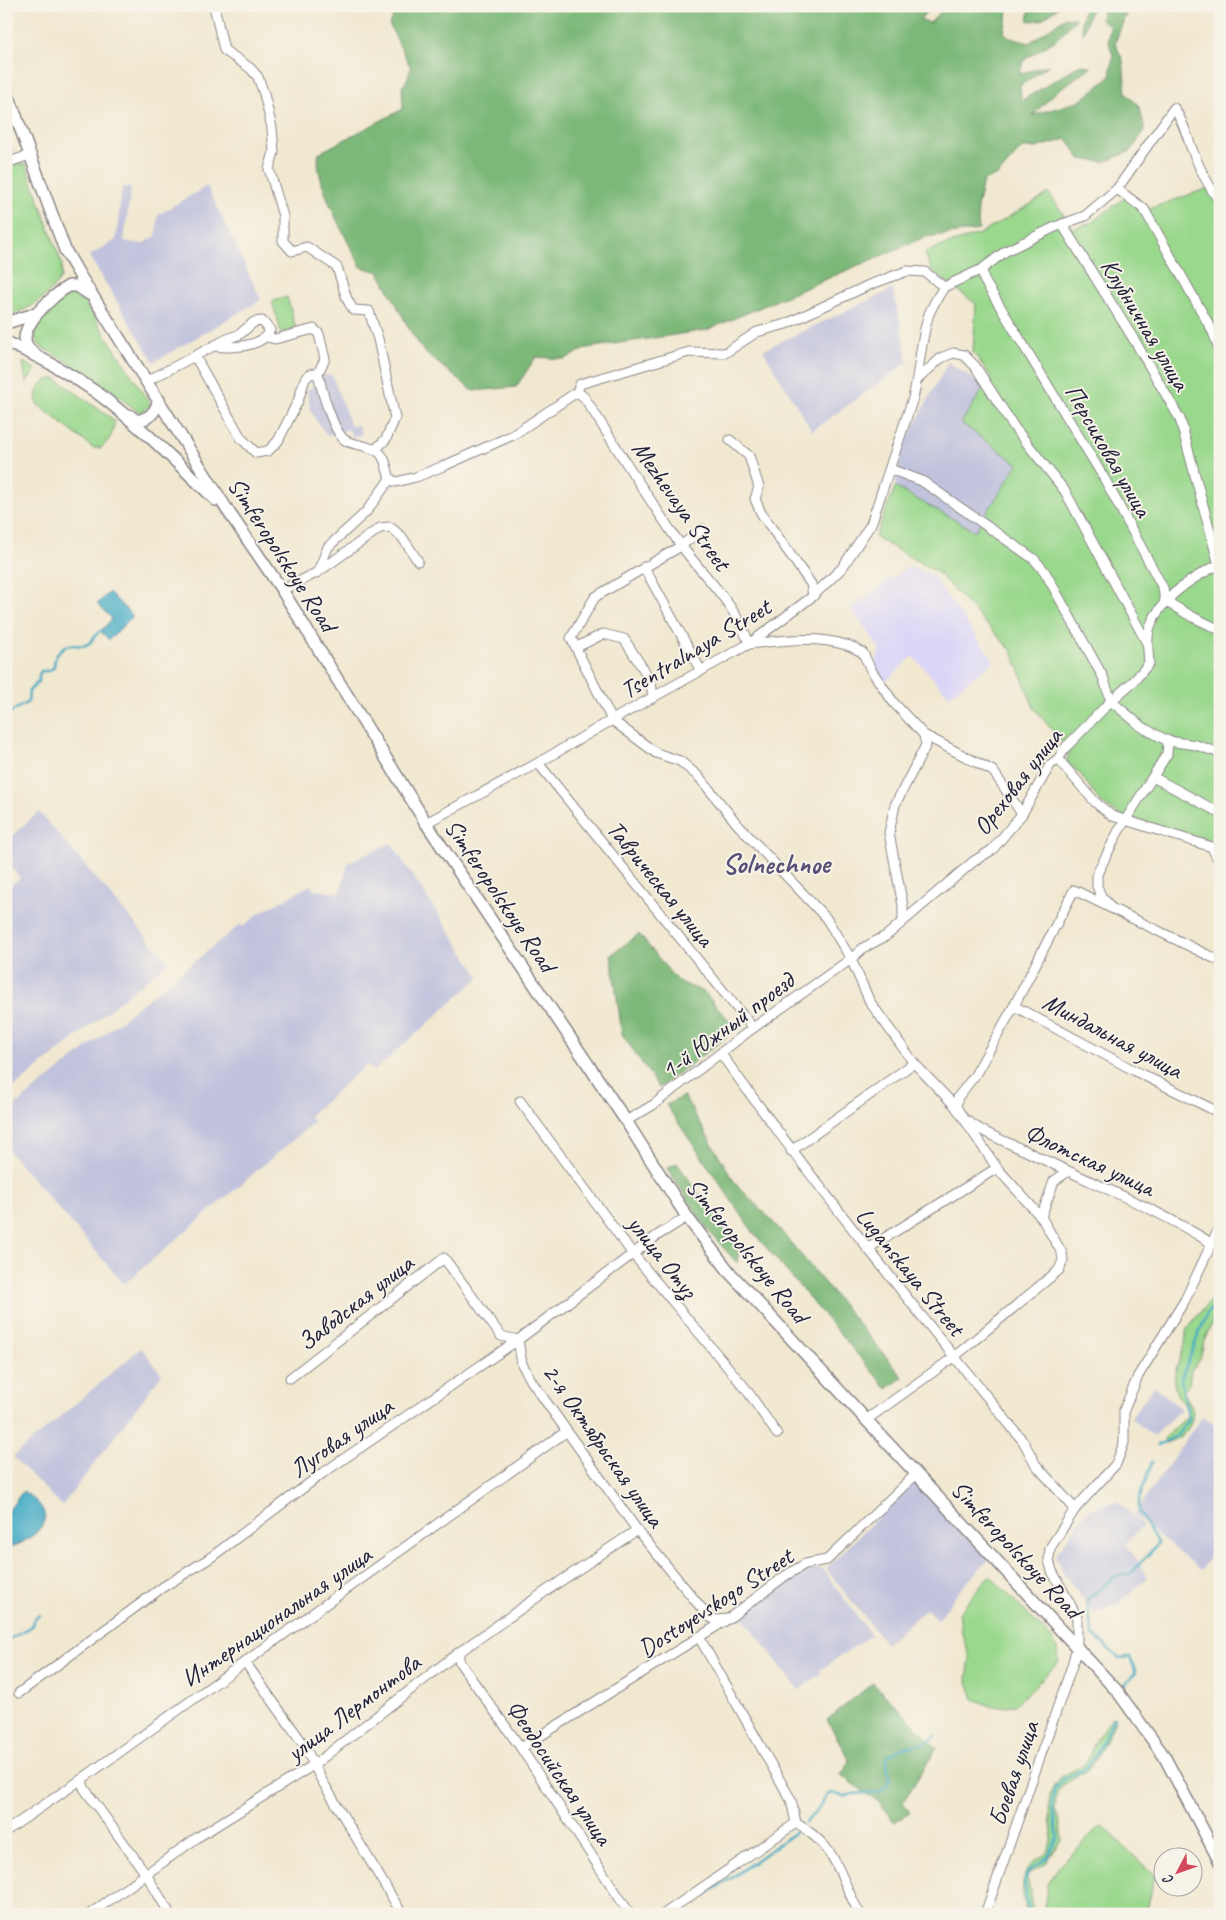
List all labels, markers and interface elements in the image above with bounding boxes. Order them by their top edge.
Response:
street label: Клубничная улица [1093,253,1198,398]
street label: Персиковая улица [1057,378,1160,524]
street label: Mezhevaya Street [625,434,739,579]
street label: Simferopolskoye Road [220,471,346,641]
street label: Tsentralnaya Street [615,590,779,706]
street label: Ореховая улица [966,720,1071,842]
street label: Simferopolskoye Road [437,813,565,981]
street label: Таврическая улица [600,814,722,955]
district label: Solnechnoe [722,846,832,881]
street label: 1-й Южный проезд [655,964,802,1086]
street label: Миндальная улица [1037,986,1190,1087]
street label: Флотская улица [1020,1116,1162,1205]
street label: Simferopolskoye Road [679,1171,818,1332]
street label: Luganskaya Street [849,1201,974,1345]
street label: улица Отуз [618,1207,706,1307]
street label: Заводская улица [291,1246,422,1358]
street label: 2-я Октябрьская улица [535,1358,673,1535]
street label: Луговая улица [284,1389,401,1485]
street label: Simferopolskoye Road [944,1474,1091,1628]
street label: Интернациональная улица [175,1538,380,1694]
street label: Dostoyevskogo Street [632,1539,801,1665]
street label: улица Лермонтова [279,1646,429,1770]
street label: Феодосийская улица [499,1694,621,1853]
street label: Боевая улица [981,1715,1047,1830]
north arrow [1154,1848,1204,1898]
text: С [1159,1870,1177,1888]

